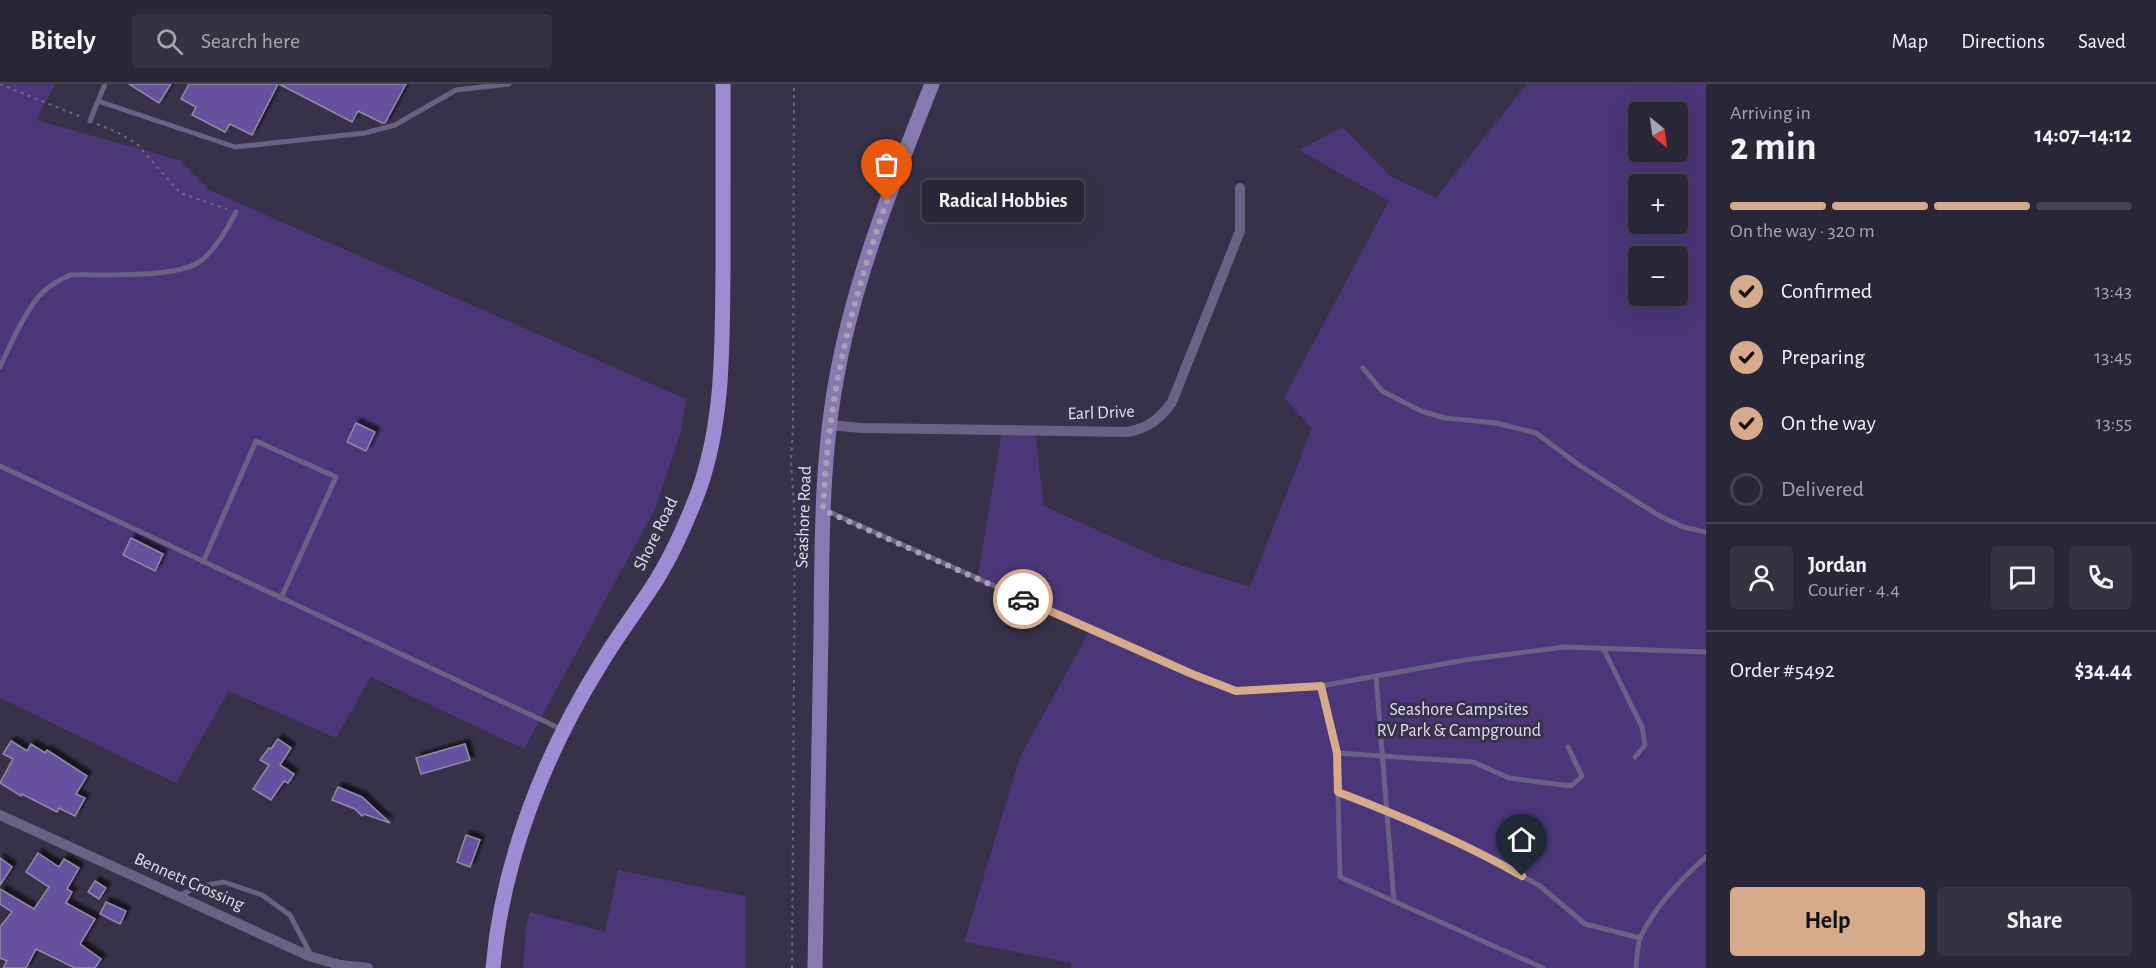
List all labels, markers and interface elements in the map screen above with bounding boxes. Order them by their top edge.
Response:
search box [132,14,552,68]
icon: search [153,25,186,58]
text: Bitely [30,27,96,55]
text: Search here [201,30,300,52]
text: Map [1892,31,1928,52]
text: Directions [1961,31,2045,52]
text: Saved [2078,31,2126,52]
north arrow [1628,102,1688,162]
map controls [1628,102,1688,306]
text: Arriving in [1730,103,1811,123]
text: 14:07–14:12 [2035,124,2132,146]
text: 2 min [1730,128,1817,167]
pin [861,139,912,201]
icon: bag [870,148,903,181]
button: + [1628,174,1688,234]
callout: Radical Hobbies [923,180,1085,222]
text: Radical Hobbies [939,191,1068,211]
text: On the way · 320 m [1730,221,1875,241]
button: − [1628,246,1688,306]
icon: check [1730,275,1763,308]
text: Confirmed [1781,280,1872,302]
text: 13:43 [2094,281,2132,301]
icon: check [1730,341,1763,374]
text: Preparing [1781,346,1865,368]
text: 13:45 [2094,347,2132,367]
street label: Earl Drive [1067,403,1135,423]
icon: check [1730,407,1763,440]
text: On the way [1781,412,1876,434]
text: 13:55 [2096,413,2132,433]
street label: Seashore Road [793,466,815,568]
text: Delivered [1781,478,1864,500]
street label: Shore Road [631,494,681,574]
button: person [1730,546,1793,609]
button: chat [1991,546,2054,609]
button: phone [2069,546,2132,609]
text: Jordan [1808,554,1867,576]
courier [993,569,1053,629]
text: Courier · 4.4 [1808,580,1900,600]
icon: car [1007,583,1040,616]
text: Order #5492 [1730,659,1835,681]
text: $34.44 [2074,659,2132,681]
park label: Seashore Campsites RV Park & Campground [1377,701,1541,740]
pin [1496,814,1547,876]
icon: home [1505,823,1538,856]
street label: Bennett Crossing [131,850,247,914]
button: Help [1730,887,1925,956]
button: Share [1937,887,2132,956]

